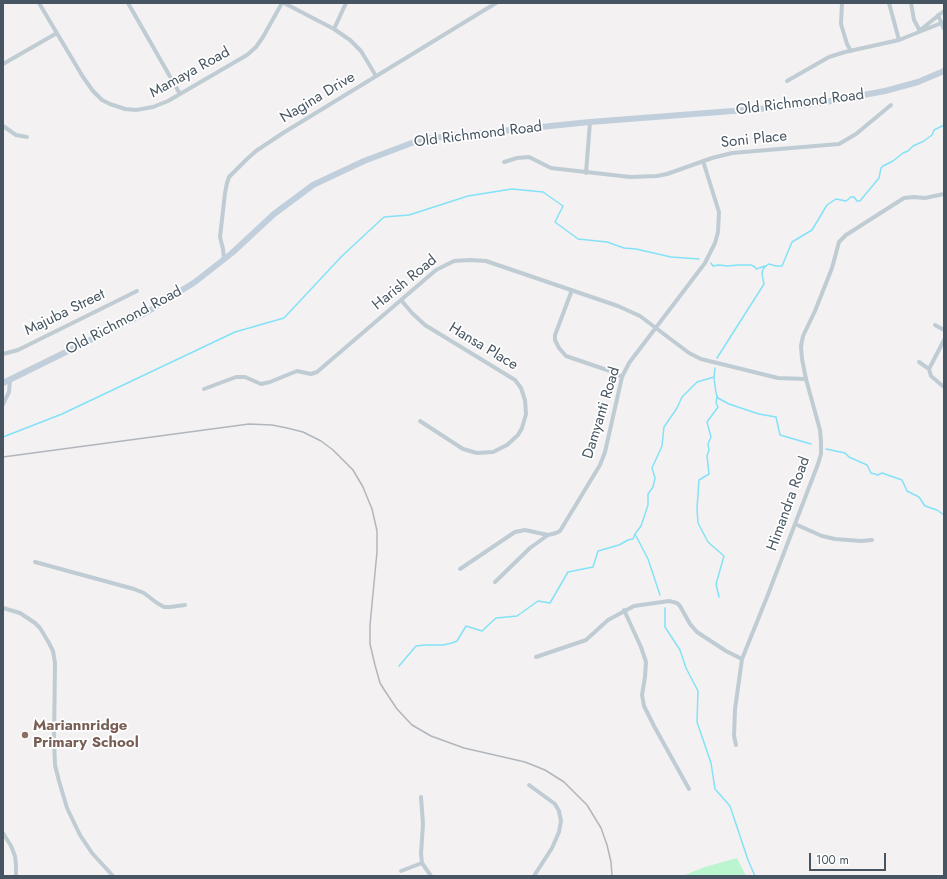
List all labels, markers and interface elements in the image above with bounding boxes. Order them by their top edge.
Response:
street label: Mamaya Road [147,44,233,102]
street label: Nagina Drive [277,69,359,127]
street label: Old Richmond Road [735,86,865,120]
street label: Old Richmond Road [413,118,543,152]
street label: Soni Place [720,128,788,152]
street label: Harish Road [369,252,441,314]
street label: Old Richmond Road [63,283,185,359]
street label: Majuba Street [22,286,108,340]
street label: Hansa Place [445,319,521,375]
street label: Damyanti Road [579,365,625,461]
street label: Himandra Road [764,454,814,554]
place label: Mariannridge Primary School [33,717,139,752]
marker: Mariannridge Primary School [20,730,30,740]
scale bar [811,845,888,871]
text: 100 m [816,851,849,869]

